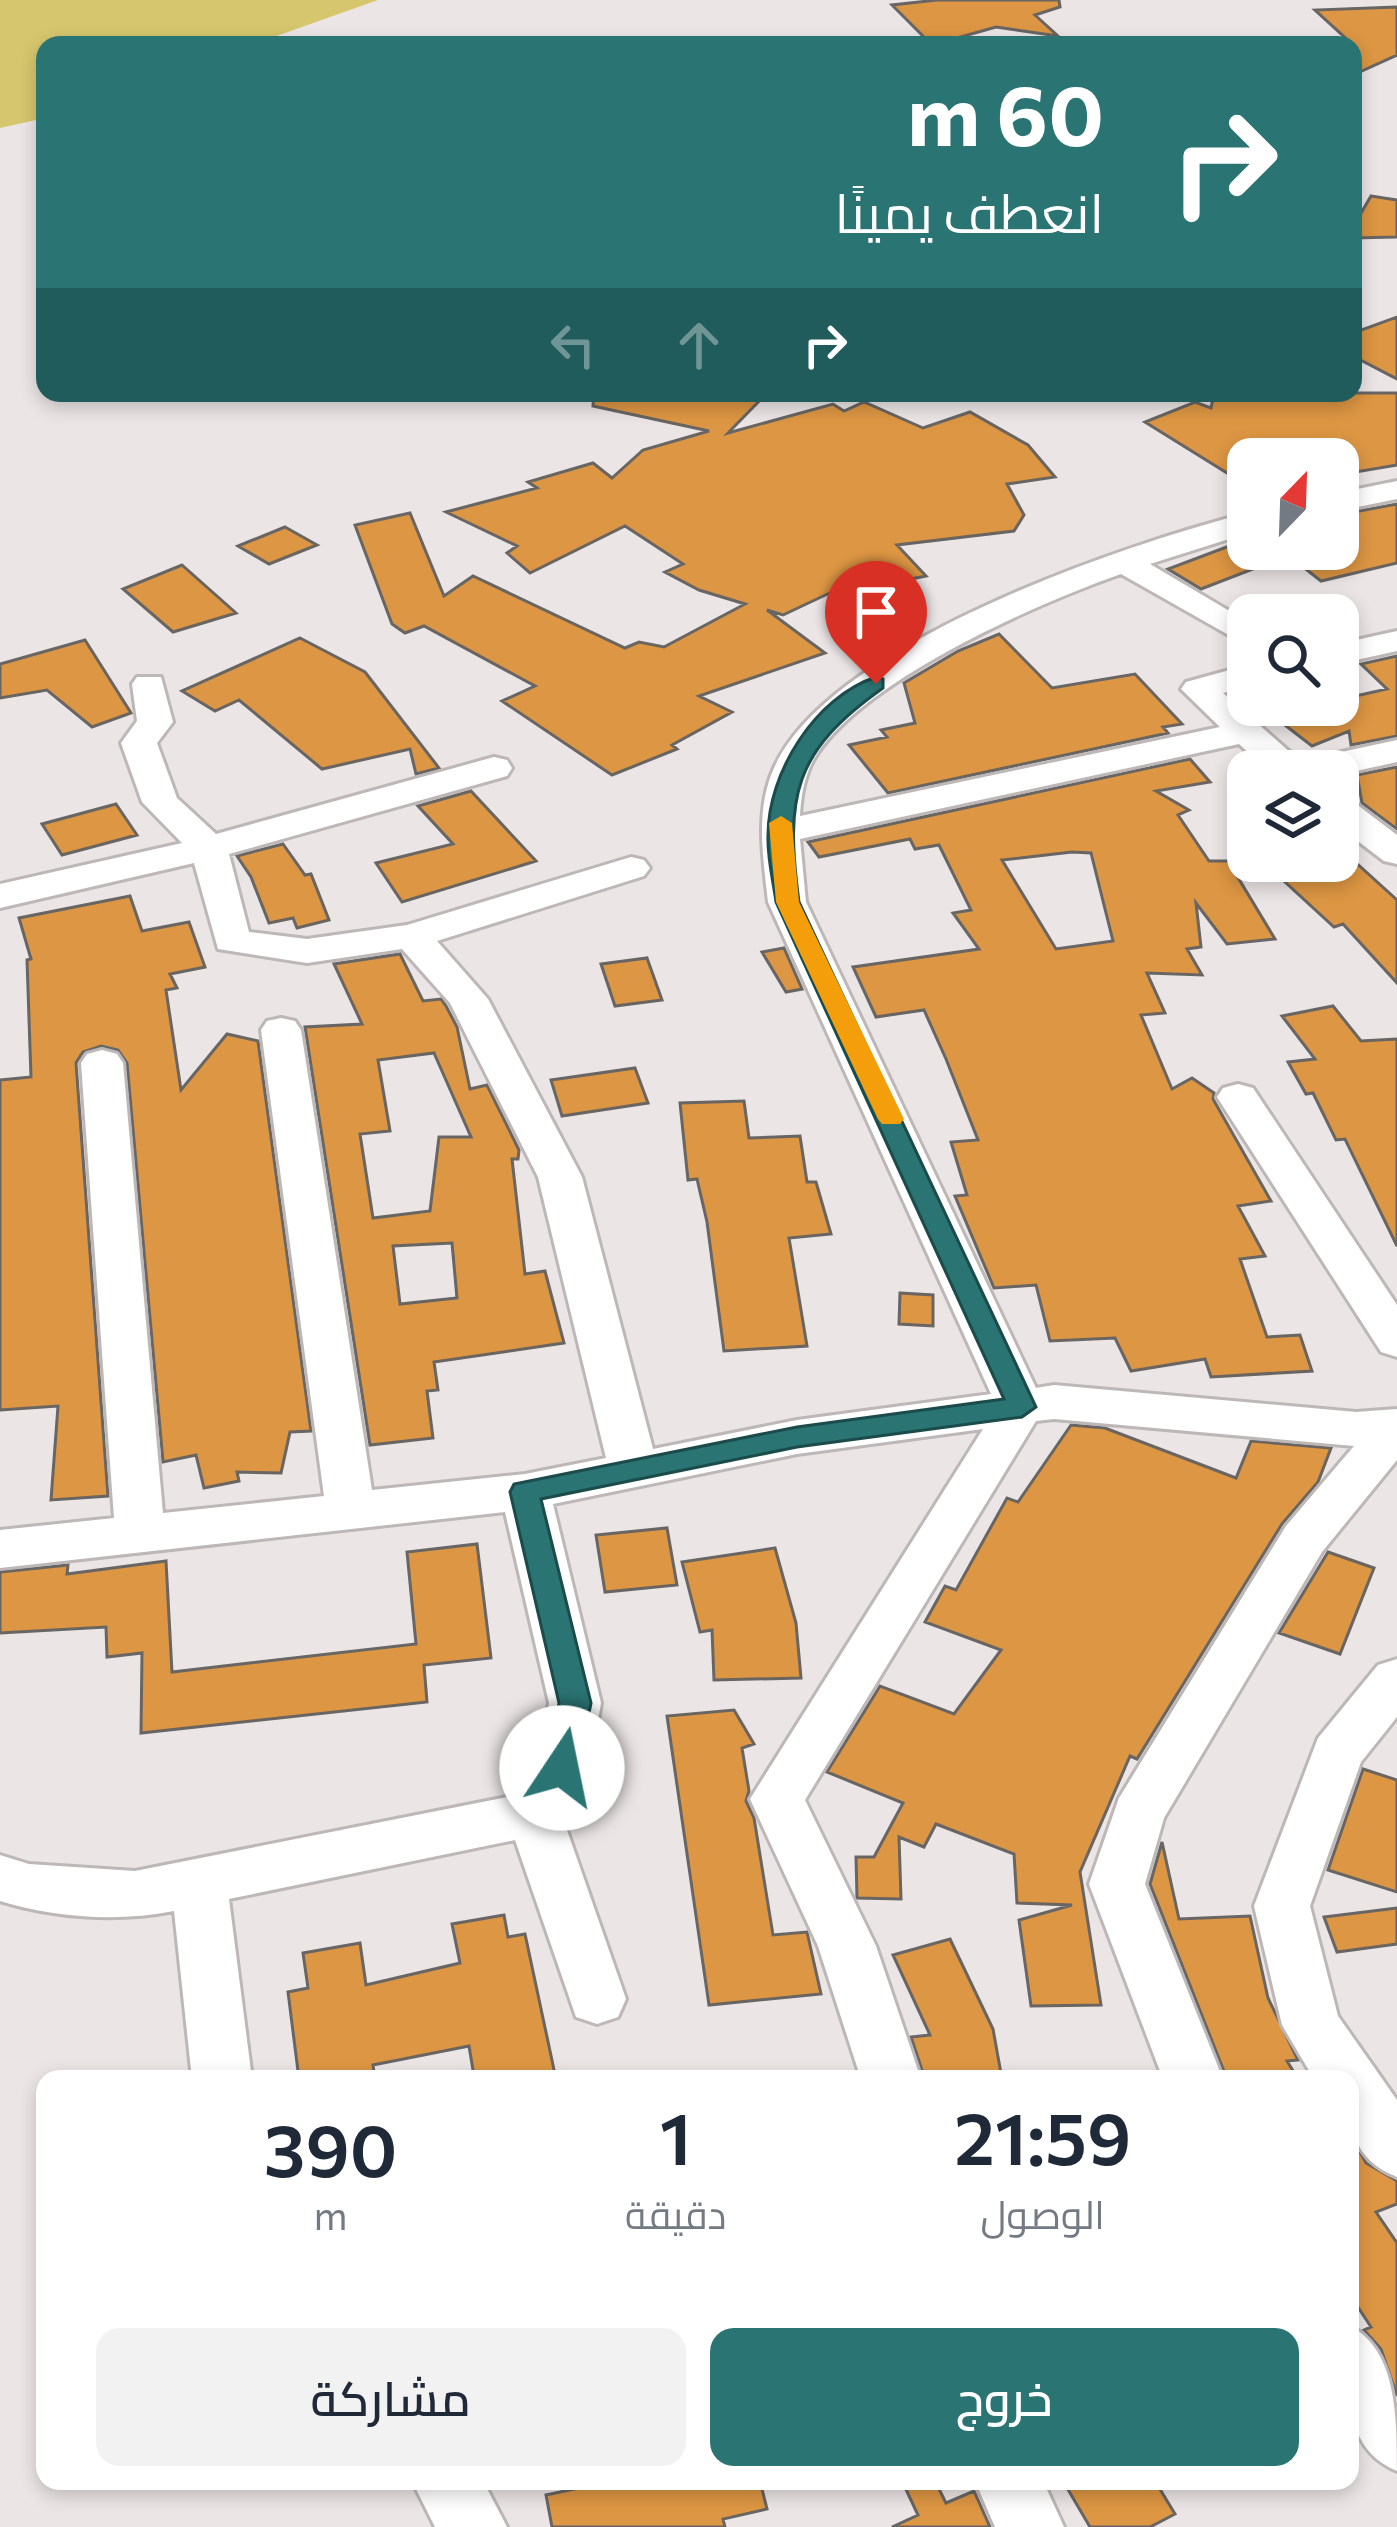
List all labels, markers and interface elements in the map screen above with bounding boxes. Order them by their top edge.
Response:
text: 60 m [907,61,1104,163]
icon: right [1146,84,1302,240]
text: انعطف يمينًا [834,178,1104,244]
icon: left [540,312,606,378]
icon: ahead [666,312,732,378]
icon: right [792,312,858,378]
north arrow [1227,438,1359,570]
map controls [1227,438,1359,882]
pin [825,561,927,684]
icon: arrive [843,579,909,645]
button: search [1227,594,1359,726]
button: layers [1227,750,1359,882]
position arrow [499,1705,625,1831]
text: 1 [660,2092,692,2180]
text: 21:59 [954,2092,1131,2180]
text: 390 [264,2104,397,2192]
text: دقيقة [625,2189,726,2237]
text: الوصول [981,2189,1105,2237]
text: m [313,2190,348,2238]
button: مشاركة [96,2328,686,2466]
button: خروج [710,2328,1299,2466]

